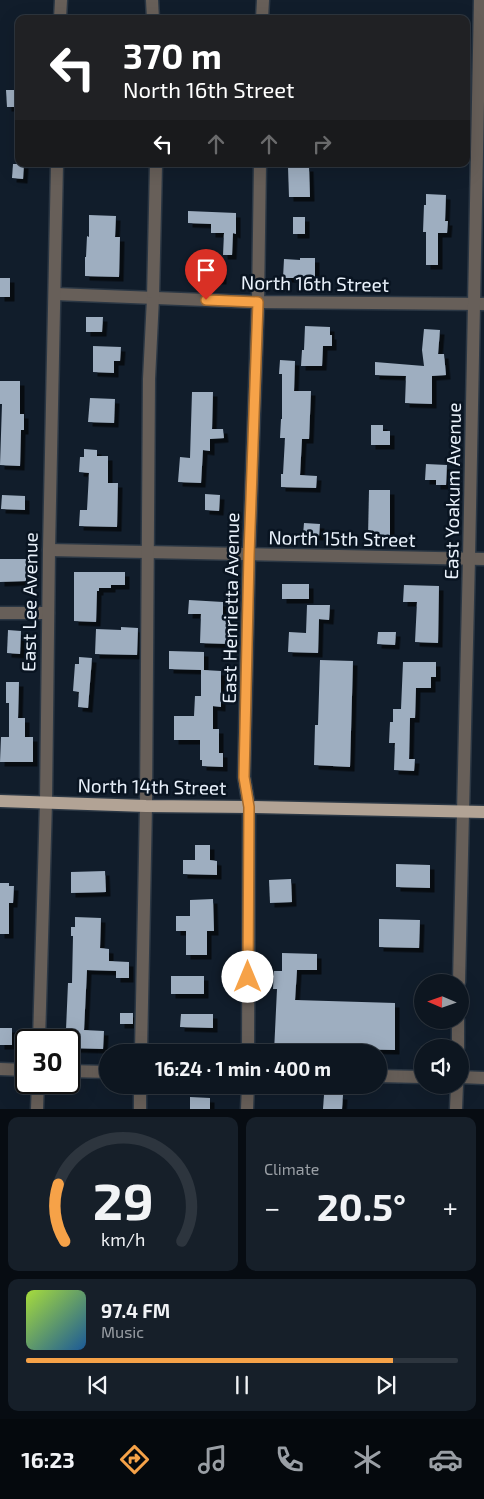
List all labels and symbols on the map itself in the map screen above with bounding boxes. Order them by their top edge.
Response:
pin [185,249,227,300]
street label: North 16th Street [241,270,389,296]
street label: East Yoakum Avenue [439,402,465,580]
street label: East Henrietta Avenue [217,512,243,704]
street label: North 15th Street [268,525,416,551]
street label: East Lee Avenue [16,532,42,672]
street label: North 14th Street [77,773,227,799]
position arrow [221,950,273,1002]
north arrow [414,974,469,1029]
speed limit sign: 30 [15,1029,80,1094]

